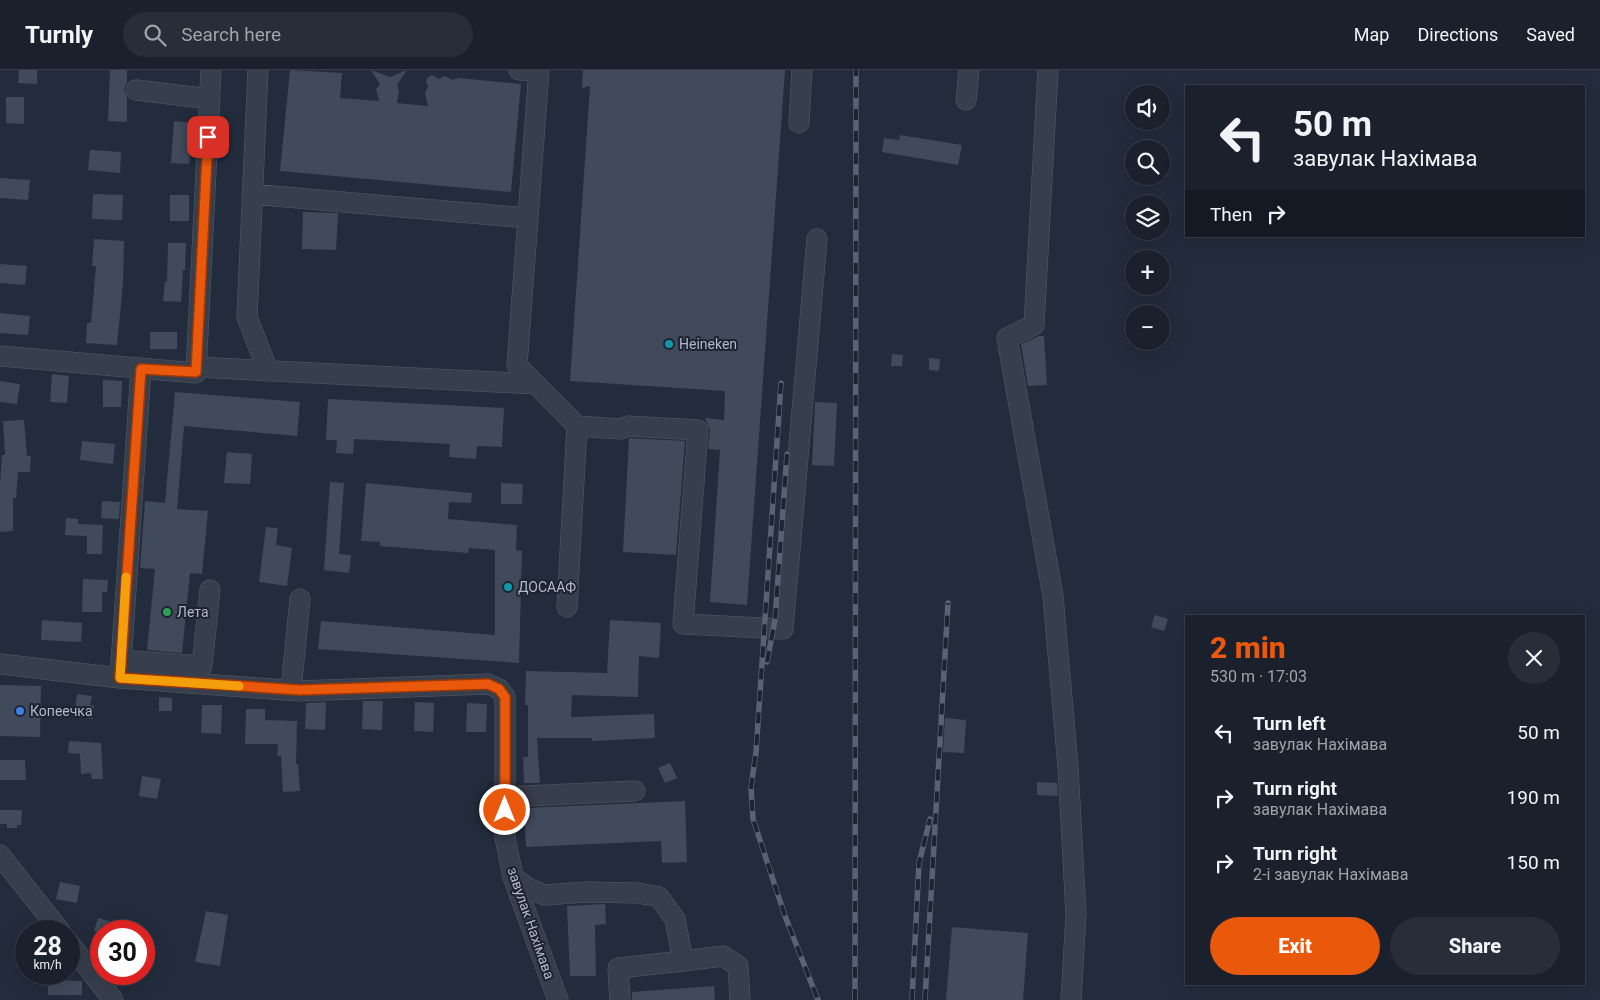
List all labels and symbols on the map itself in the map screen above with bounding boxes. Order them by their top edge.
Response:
pin [187,116,229,158]
place label: Heineken [679,336,737,352]
marker: Heineken [663,338,675,350]
place label: ДОСААФ [518,579,576,595]
marker: ДОСААФ [502,581,514,593]
place label: Лета [177,604,209,620]
marker: Лета [161,606,173,618]
place label: Копеечка [30,703,93,719]
marker: Копеечка [14,705,26,717]
position arrow [478,783,530,835]
street label: завулак Нахімава [504,865,558,981]
speed limit sign: 30 [90,920,155,985]

